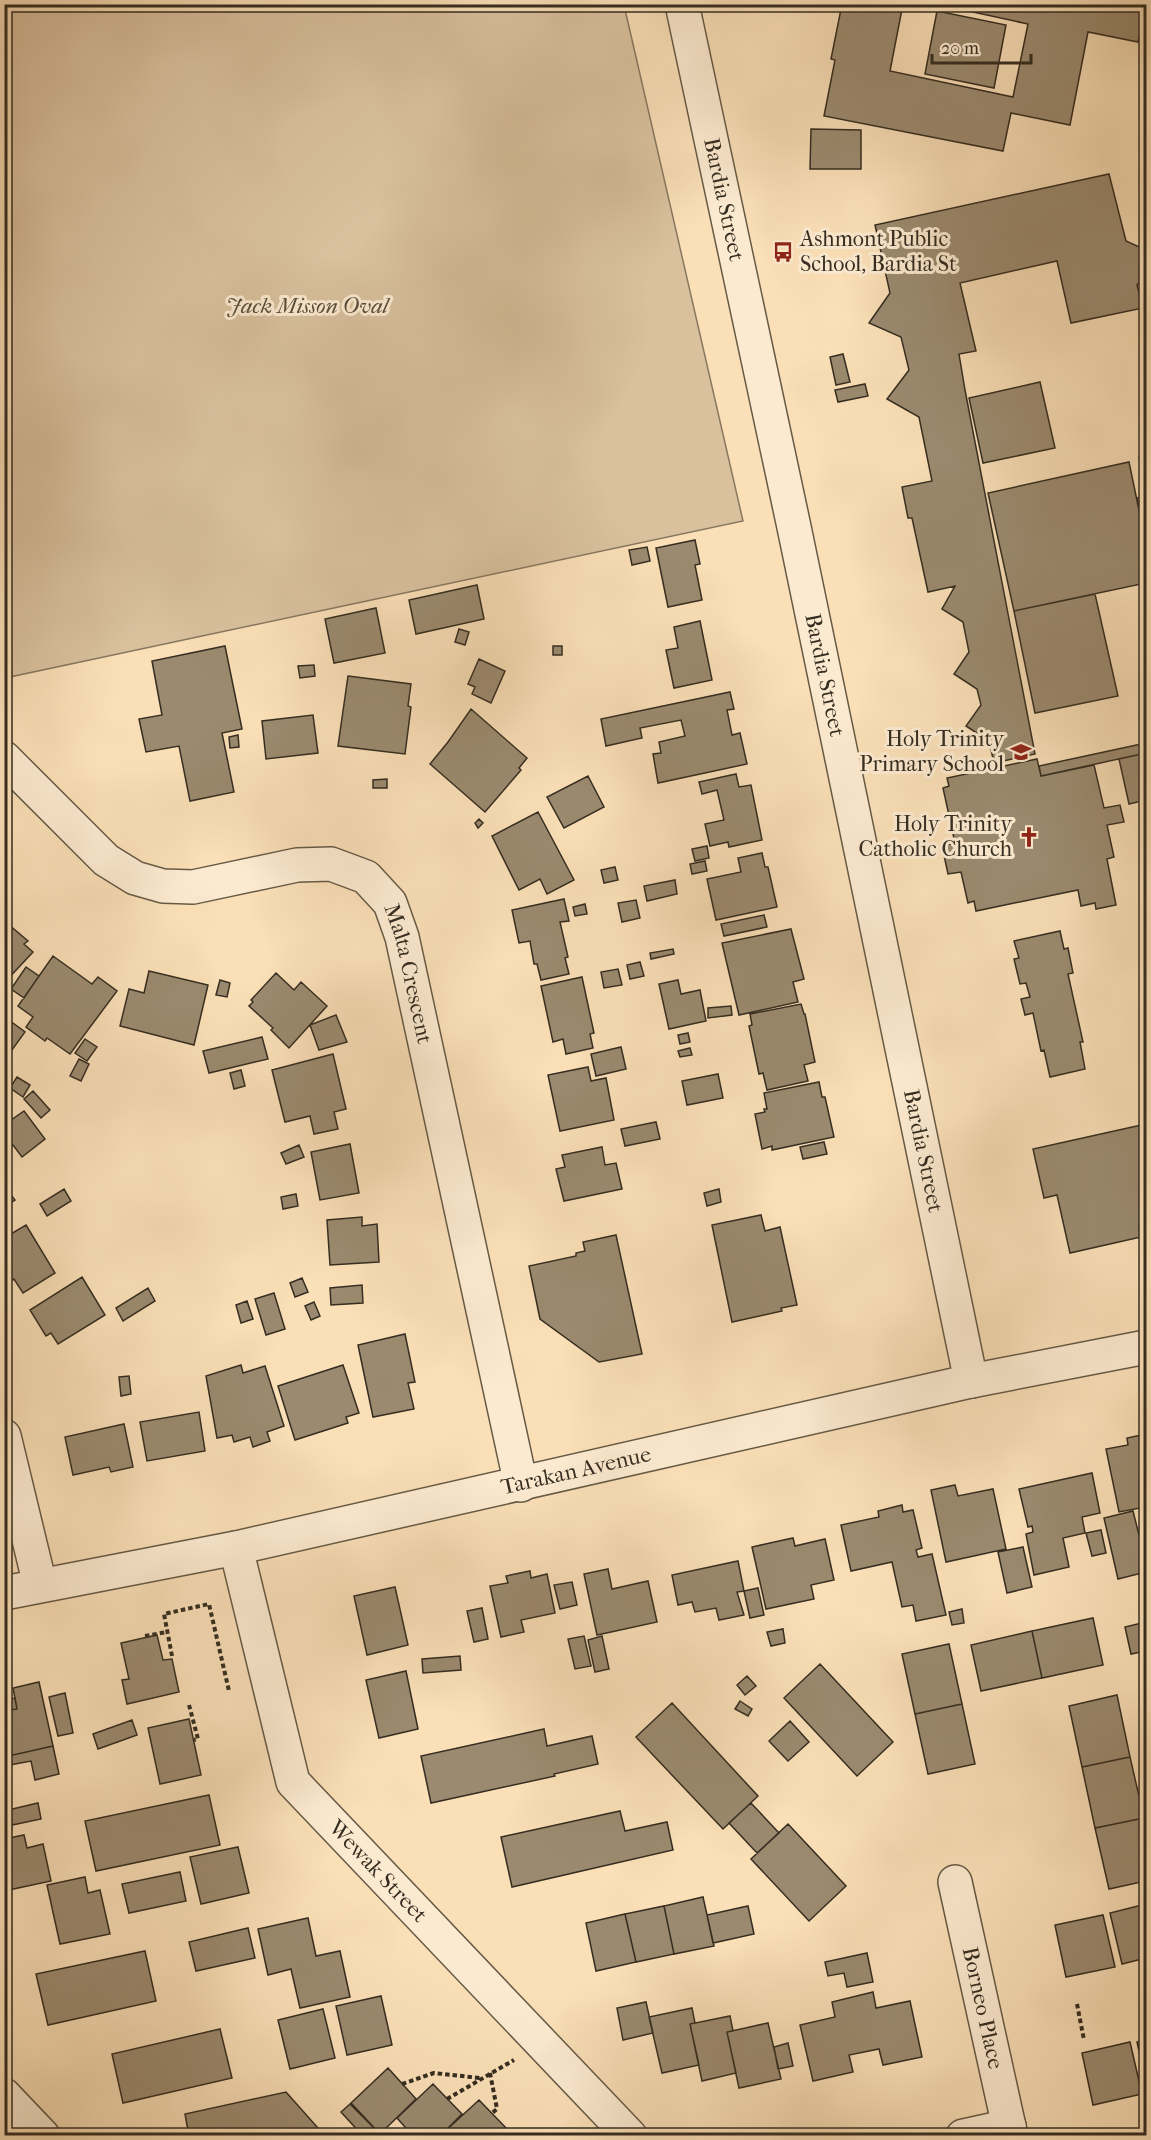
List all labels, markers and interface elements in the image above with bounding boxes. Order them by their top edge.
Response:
scale bar [932,27,1031,65]
text: 20 m [941,38,979,59]
street label: Bardia Street [698,136,750,264]
place label: Ashmont Public School, Bardia St [799,226,957,277]
bus stop icon: Ashmont Public School, Bardia St [771,240,795,264]
park label: Jack Misson Oval [226,293,391,319]
street label: Bardia Street [799,611,850,739]
place label: Holy Trinity Primary School [859,726,1005,777]
school or university icon: Holy Trinity Primary School [1009,740,1033,764]
place label: Holy Trinity Catholic Church [859,811,1013,862]
church icon: Holy Trinity Catholic Church [1017,825,1041,849]
street label: Malta Crescent [378,900,438,1046]
street label: Bardia Street [898,1087,949,1215]
street label: Tarakan Avenue [499,1441,653,1500]
street label: Wewak Street [323,1814,433,1928]
street label: Borneo Place [957,1944,1009,2072]

